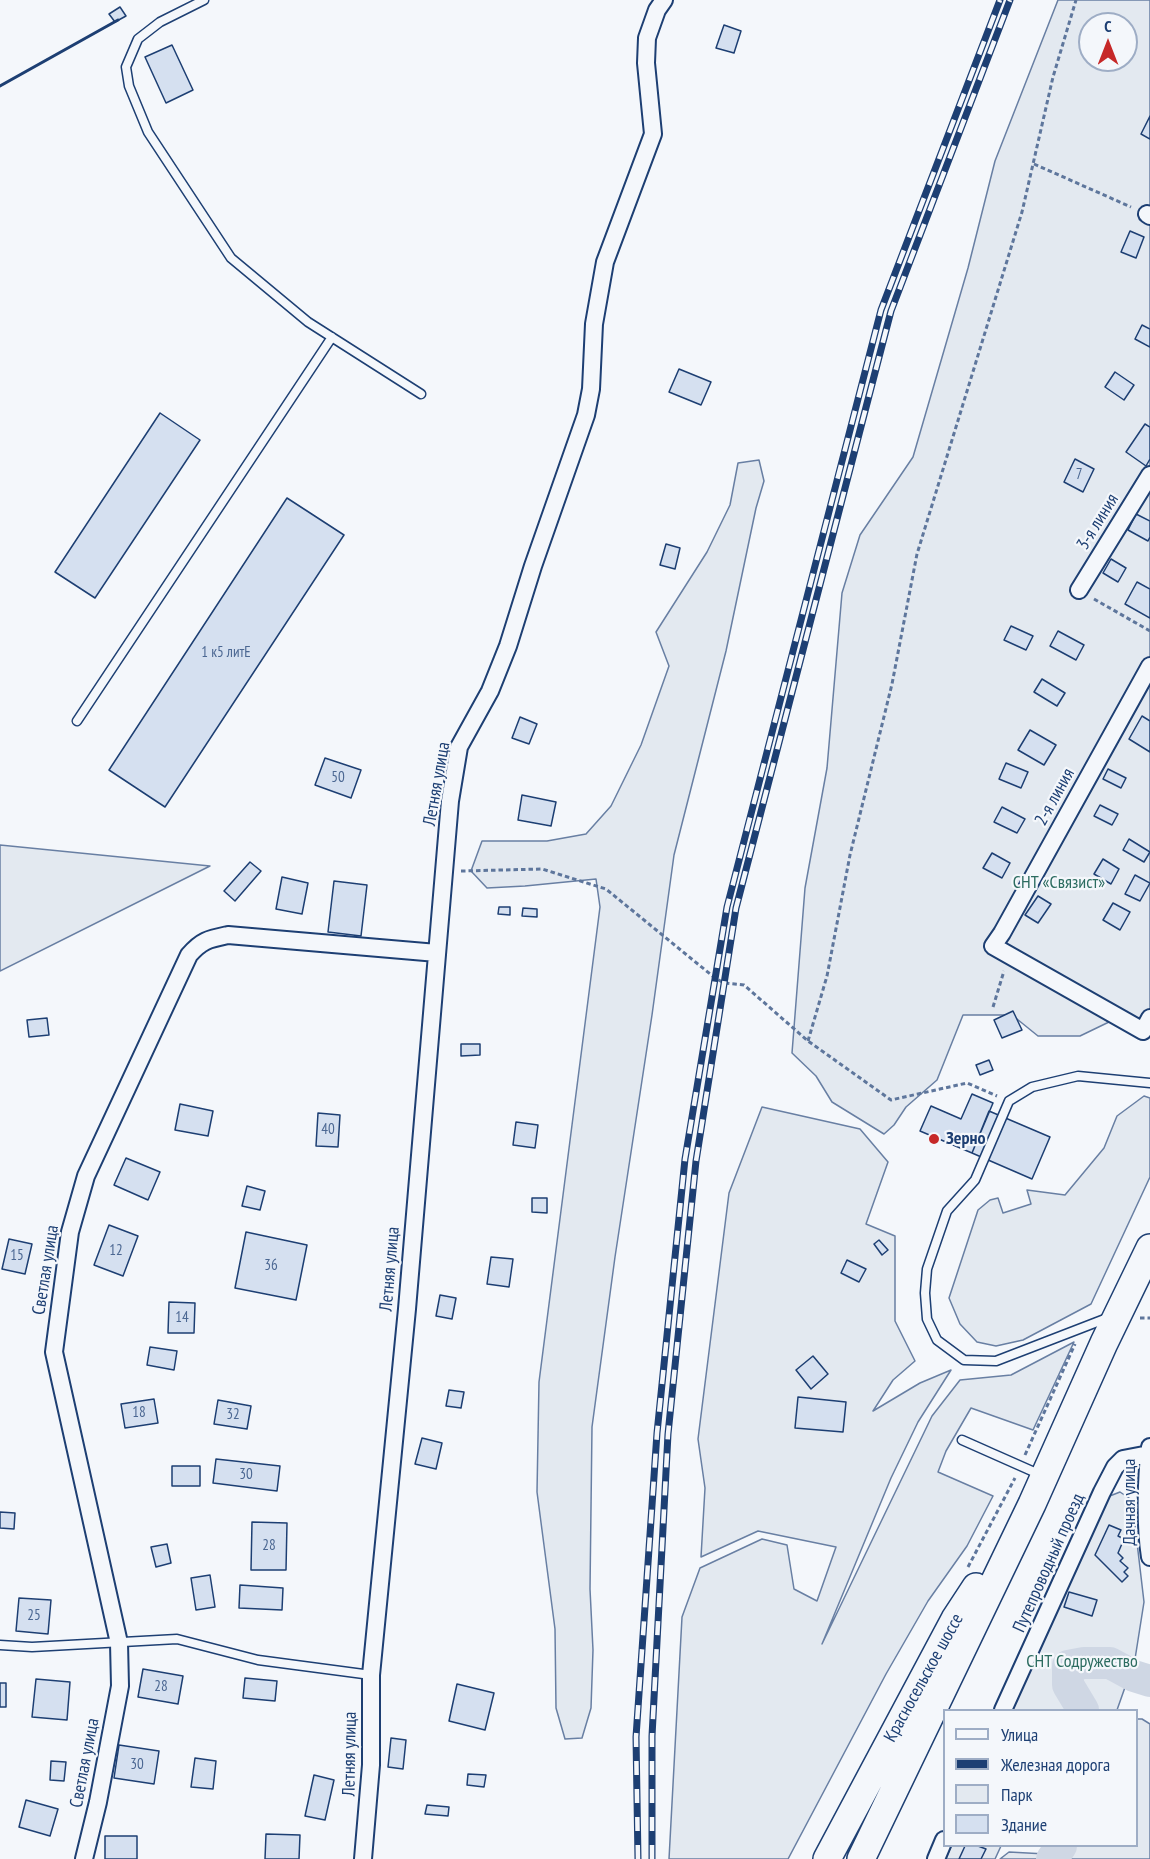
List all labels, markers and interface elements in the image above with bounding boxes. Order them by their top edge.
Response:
north arrow [1078,12,1138,72]
text: С [1104,16,1112,36]
house number: 7 [1076,466,1082,484]
street label: 3-я линия [1072,490,1124,554]
house number: 1 к5 литЕ [201,644,251,662]
street label: Летняя улица [419,740,455,828]
street label: 2-я линия [1031,765,1079,829]
house number: 50 [331,769,345,787]
park label: СНТ «Связист» [1013,872,1105,894]
house number: 40 [321,1121,335,1139]
place label: Зерно [946,1128,986,1150]
marker: Зерно [927,1132,941,1146]
street label: Светлая улица [28,1224,64,1316]
street label: Летняя улица [376,1226,404,1312]
house number: 12 [109,1242,123,1260]
house number: 15 [10,1247,24,1265]
house number: 36 [264,1257,278,1275]
house number: 14 [175,1309,189,1327]
house number: 18 [132,1404,146,1422]
house number: 32 [226,1406,240,1424]
street label: Дачная улица [1119,1459,1141,1545]
house number: 30 [239,1466,253,1484]
street label: Путепроводный проезд [1009,1490,1089,1636]
house number: 28 [262,1537,276,1555]
house number: 25 [27,1607,41,1625]
street label: Красносельское шоссе [880,1610,968,1746]
park label: СНТ Содружество [1026,1651,1138,1673]
house number: 28 [154,1678,168,1696]
legend [943,1709,1138,1847]
street label: Летняя улица [338,1711,362,1797]
street label: Светлая улица [66,1716,104,1810]
text: Улица [1001,1723,1038,1746]
text: Железная дорога [1001,1753,1110,1776]
house number: 30 [130,1756,144,1774]
text: Парк [1001,1783,1032,1806]
text: Здание [1001,1813,1047,1836]

